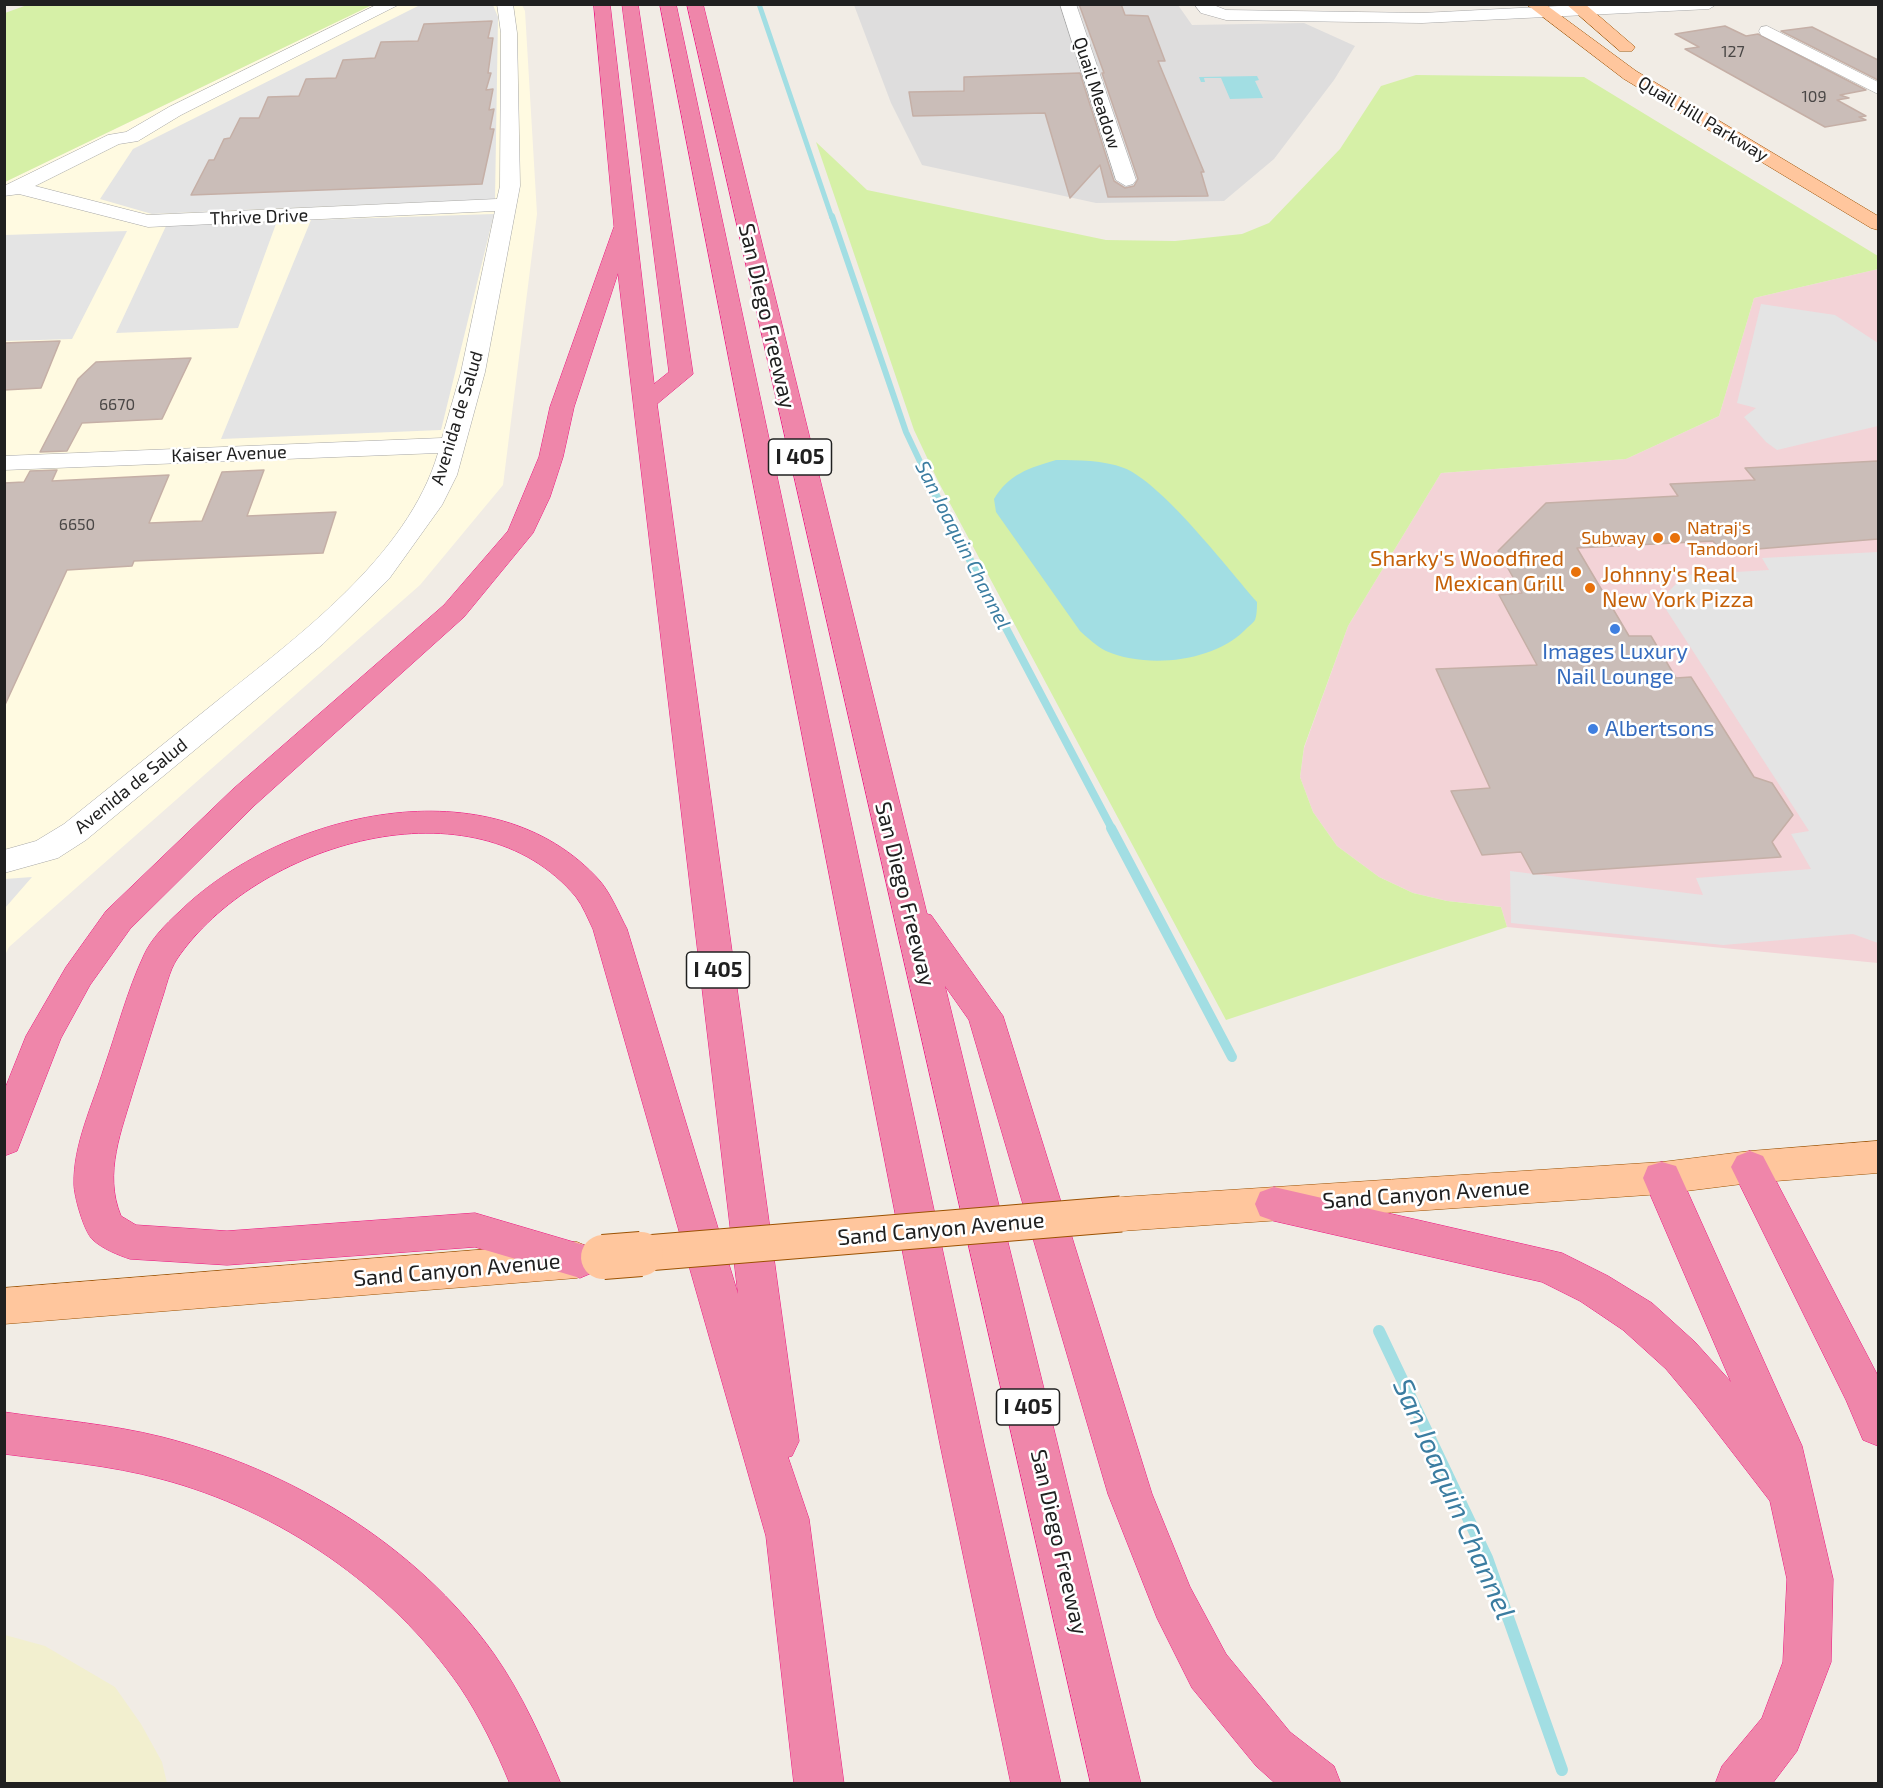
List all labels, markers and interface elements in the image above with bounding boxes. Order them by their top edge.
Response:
street label: Quail Meadow [1069,34,1125,152]
house number: 127 [1721,42,1745,62]
street label: Quail Hill Parkway [1634,72,1772,166]
house number: 109 [1801,87,1827,107]
street label: Thrive Drive [209,204,309,230]
street label: San Diego Freeway [733,221,801,411]
street label: Avenida de Salud [426,348,488,488]
house number: 6670 [99,395,135,415]
road number: I 405 [768,439,832,475]
street label: Kaiser Avenue [171,441,287,467]
water label: San Joaquin Channel [910,457,1016,633]
house number: 6650 [59,515,95,535]
place label: Natraj's Tandoori [1687,517,1759,560]
place label: Subway [1581,527,1646,549]
marker: Subway [1651,531,1665,545]
marker: Natraj's Tandoori [1668,531,1682,545]
place label: Sharky's Woodfired Mexican Grill [1370,546,1564,598]
place label: Johnny's Real New York Pizza [1602,562,1754,614]
marker: Sharky's Woodfired Mexican Grill [1569,565,1583,579]
marker: Johnny's Real New York Pizza [1583,581,1597,595]
marker: Images Luxury Nail Lounge [1608,622,1622,636]
place label: Images Luxury Nail Lounge [1542,639,1688,690]
place label: Albertsons [1605,716,1714,742]
marker: Albertsons [1586,722,1600,736]
street label: Avenida de Salud [70,734,192,838]
street label: San Diego Freeway [869,799,941,989]
road number: I 405 [686,952,750,988]
street label: Sand Canyon Avenue [1322,1174,1530,1214]
street label: Sand Canyon Avenue [836,1207,1046,1251]
street label: Sand Canyon Avenue [352,1248,562,1292]
water label: San Joaquin Channel [1386,1373,1522,1625]
road number: I 405 [996,1389,1060,1425]
street label: San Diego Freeway [1025,1447,1093,1637]

